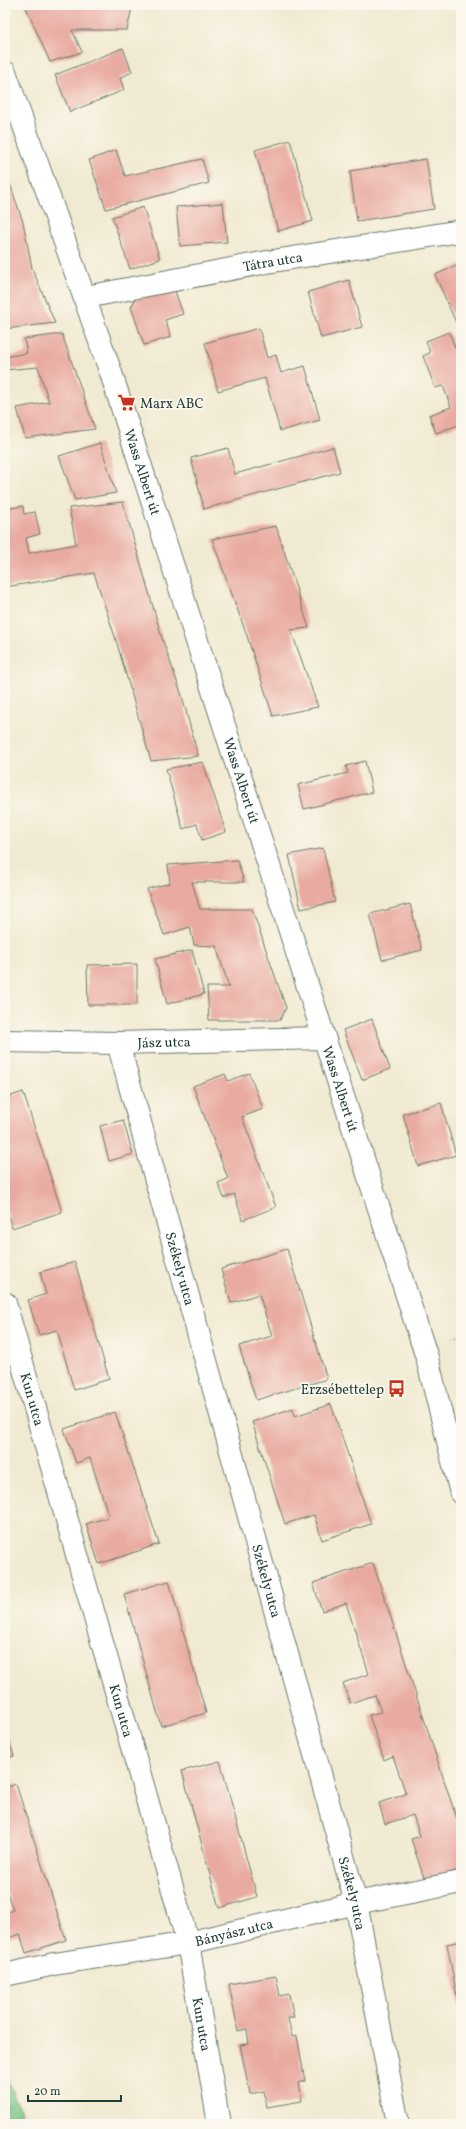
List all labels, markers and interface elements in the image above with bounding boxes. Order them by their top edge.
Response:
street label: Tátra utca [242,248,304,277]
supermarket icon: Marx ABC [117,393,137,413]
place label: Marx ABC [140,395,204,414]
street label: Wass Albert út [119,427,164,518]
street label: Wass Albert út [218,735,263,827]
street label: Jász utca [137,1033,191,1054]
street label: Wass Albert út [317,1044,362,1135]
street label: Székely utca [160,1230,198,1308]
street label: Kun utca [14,1371,48,1428]
bus stop icon: Erzsébettelep [387,1379,407,1399]
place label: Erzsébettelep [301,1381,384,1400]
street label: Székely utca [246,1542,285,1620]
street label: Kun utca [103,1682,137,1740]
street label: Székely utca [333,1855,369,1932]
street label: Bányász utca [193,1915,275,1952]
street label: Kun utca [186,1996,214,2053]
scale bar [28,2077,121,2103]
text: 20 m [34,2084,61,2100]

